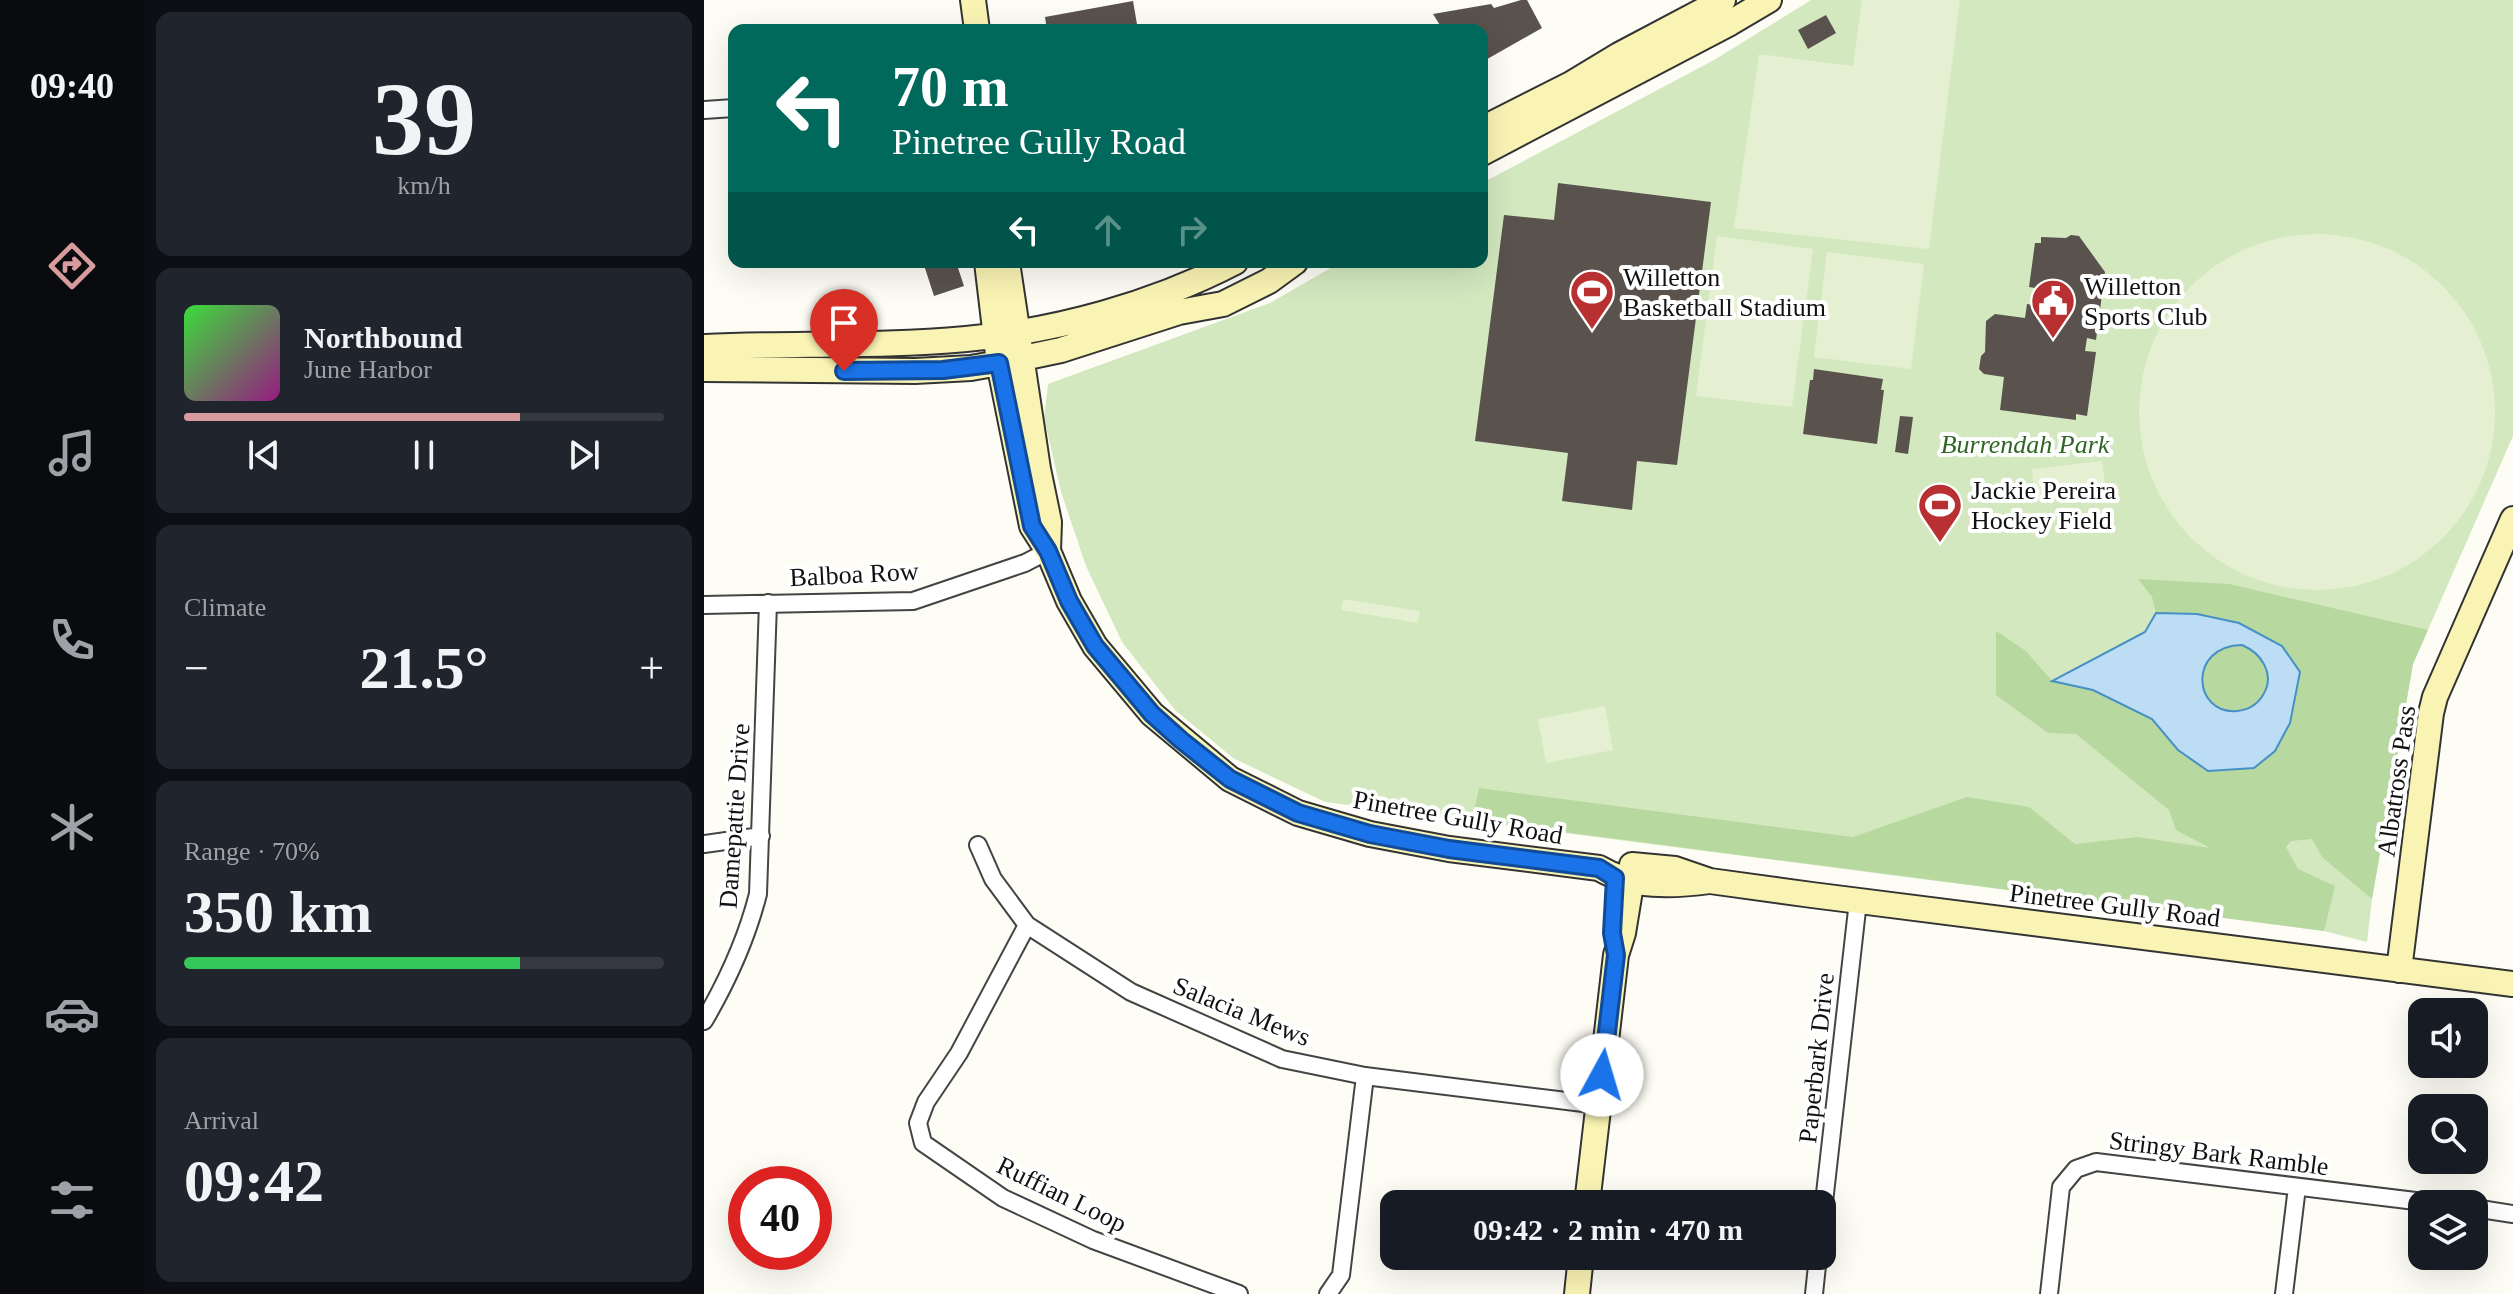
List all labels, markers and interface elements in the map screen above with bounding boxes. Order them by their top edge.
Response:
icon: left [760,56,864,160]
text: 70 m [892,56,1009,118]
text: 39 [372,61,476,176]
text: 09:40 [30,66,114,106]
text: Pinetree Gully Road [892,122,1186,162]
text: km/h [397,171,451,200]
icon: left [1002,208,1046,252]
icon: ahead [1086,208,1130,252]
icon: right [1170,208,1214,252]
icon: directions [44,238,100,294]
place label: Willetton Basketball Stadium [1623,263,1826,322]
sports icon: Willetton Basketball Stadium [1568,268,1616,331]
place label: Willetton Sports Club [2084,272,2208,331]
public building icon: Willetton Sports Club [2029,277,2077,340]
pin [810,289,878,371]
icon: arrive [822,301,866,345]
text: Northbound [304,321,462,354]
text: June Harbor [304,355,432,384]
icon: music [44,425,100,481]
park label: Burrendah Park [1941,430,2110,459]
icon: previous [242,433,286,477]
icon: pause [402,433,446,477]
icon: next [562,433,606,477]
place label: Jackie Pereira Hockey Field [1971,476,2117,535]
sports icon: Jackie Pereira Hockey Field [1916,481,1964,544]
street label: Balboa Row [789,557,920,592]
text: Climate [184,593,266,622]
icon: phone [44,612,100,668]
text: 21.5° [360,635,489,701]
text: − [184,644,209,693]
text: + [639,644,664,693]
street label: Albatross Pass [2372,704,2421,859]
street label: Damepattie Drive [714,722,755,910]
street label: Pinetree Gully Road [1351,785,1565,850]
icon: climate [44,799,100,855]
text: Range · 70% [184,837,320,866]
street label: Pinetree Gully Road [2008,878,2222,933]
text: 350 km [184,879,372,945]
street label: Salacia Mews [1169,971,1315,1052]
street label: Paperbark Drive [1793,971,1840,1145]
icon: car [44,986,100,1042]
map controls [2408,998,2488,1270]
button: sound [2408,998,2488,1078]
position arrow [1560,1033,1644,1117]
button: search [2408,1094,2488,1174]
text: Arrival [184,1106,259,1135]
street label: Stringy Bark Ramble [2108,1126,2330,1181]
text: 09:42 [184,1148,324,1214]
street label: Ruffian Loop [992,1151,1131,1238]
speed limit sign: 40 [728,1166,832,1270]
icon: filters [44,1172,100,1228]
button: layers [2408,1190,2488,1270]
text: 09:42 · 2 min · 470 m [1473,1213,1743,1246]

